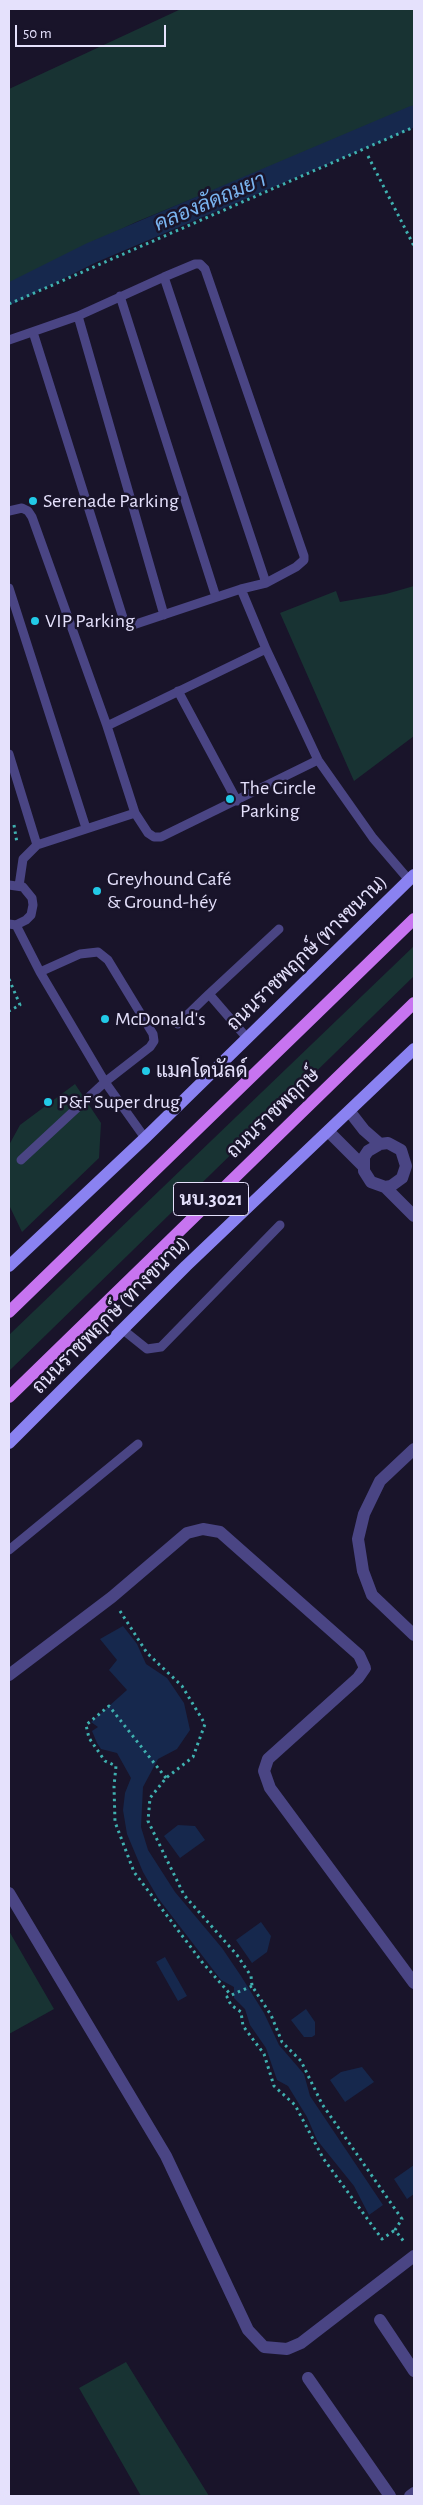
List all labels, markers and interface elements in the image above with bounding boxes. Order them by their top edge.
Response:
scale bar [18,15,169,47]
text: 50 m [23,26,52,41]
water label: คลองลัดถมยา [150,167,270,237]
place label: Serenade Parking [43,489,179,513]
marker: Serenade Parking [27,495,39,507]
place label: VIP Parking [45,609,135,633]
marker: VIP Parking [29,615,41,627]
place label: The Circle Parking [240,776,316,823]
marker: The Circle Parking [224,793,236,805]
place label: Greyhound Café & Ground-héy [107,867,231,914]
street label: ถนนราชพฤกษ์ (ทางขนาน) [222,870,392,1036]
marker: Greyhound Café & Ground-héy [91,885,103,897]
place label: McDonald's [115,1007,206,1031]
marker: McDonald's [99,1013,111,1025]
place label: แมคโดนัลด์ [156,1059,248,1083]
street label: ถนนราชพฤกษ์ [222,1063,324,1163]
marker: แมคโดนัลด์ [140,1065,152,1077]
place label: P&F Super drug [58,1090,180,1114]
marker: P&F Super drug [42,1096,54,1108]
road number: นบ.3021 [174,1182,248,1216]
street label: ถนนราชพฤกษ์ (ทางขนาน) [27,1231,195,1399]

